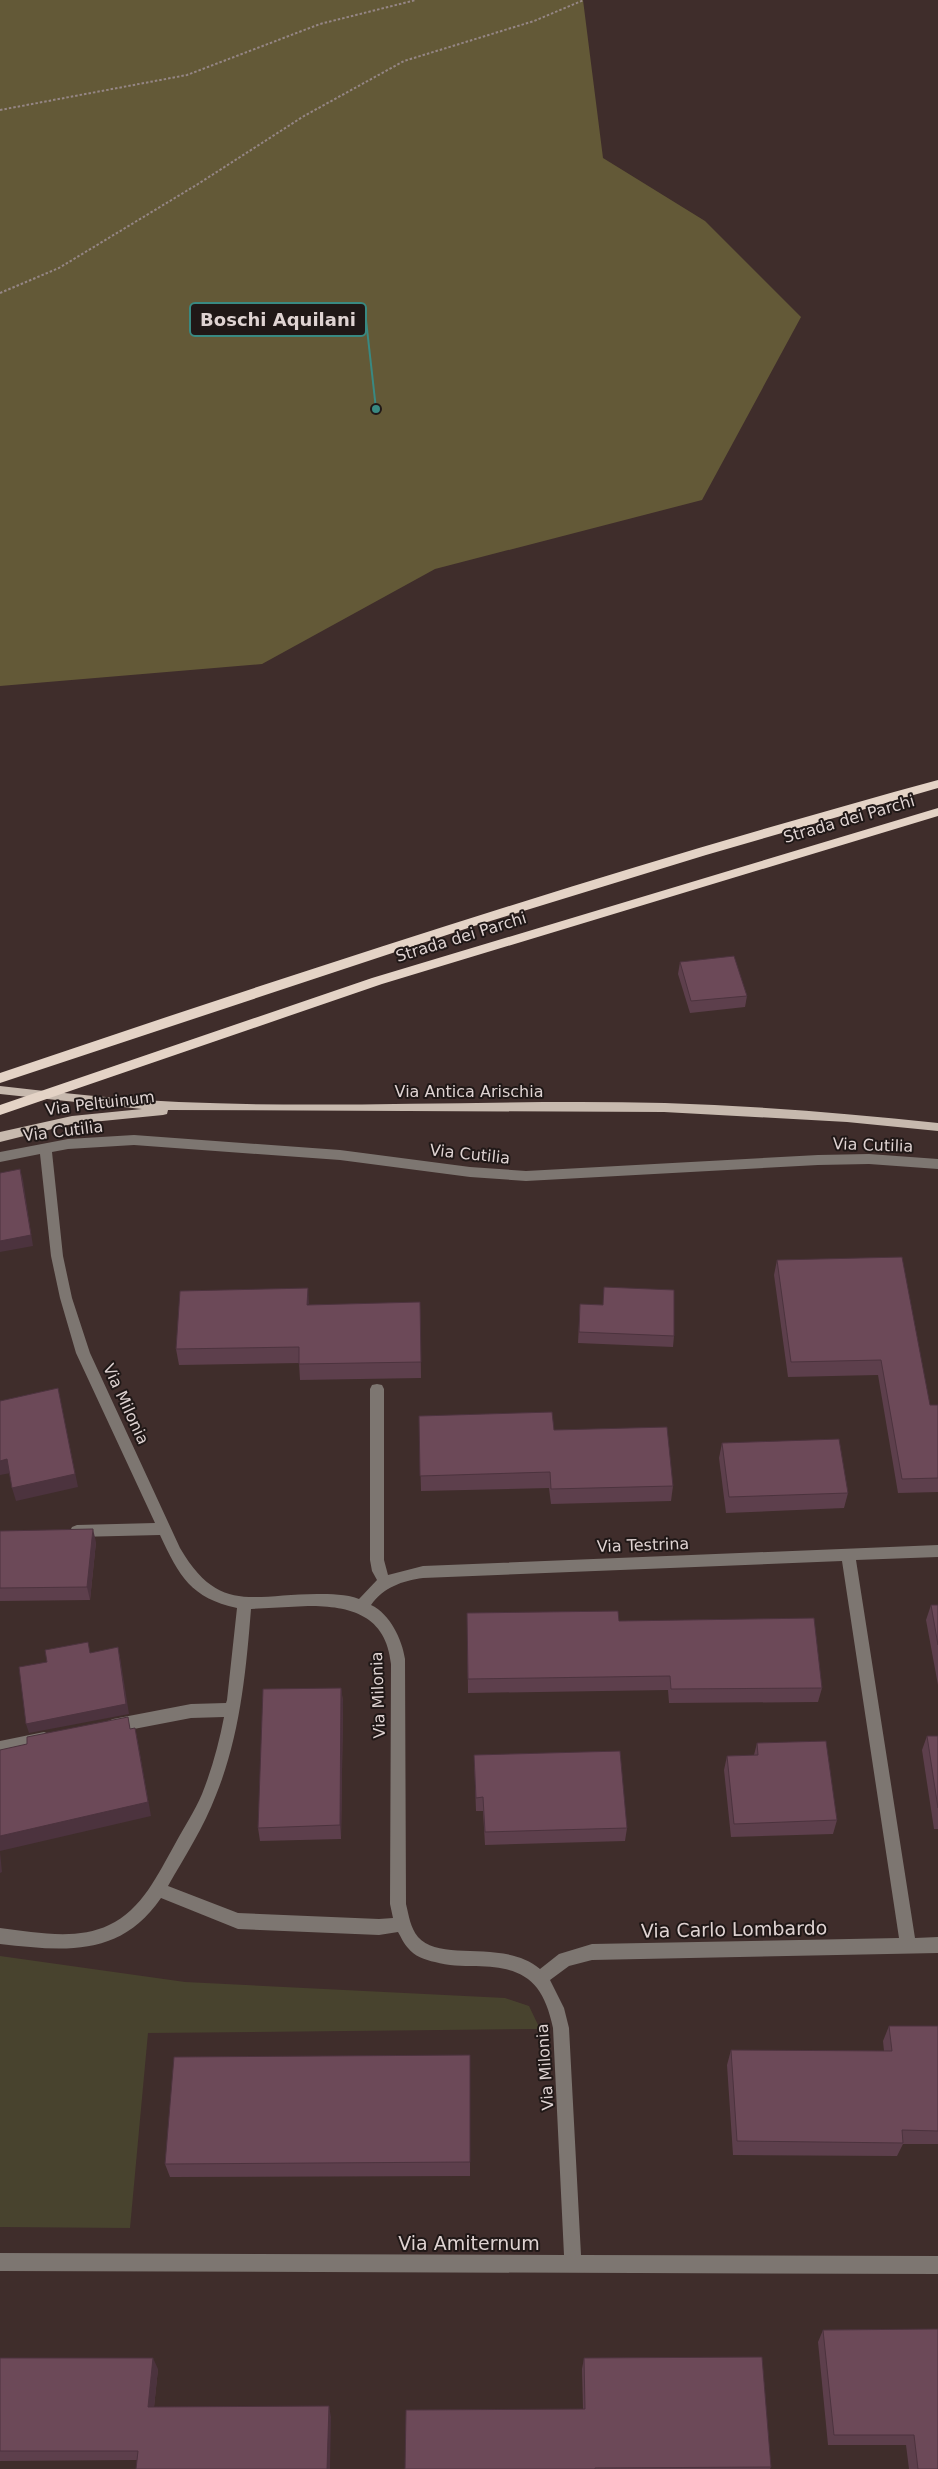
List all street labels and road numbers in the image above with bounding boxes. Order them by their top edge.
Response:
street label: Strada dei Parchi [781,791,917,847]
street label: Strada dei Parchi [393,908,529,966]
street label: Via Antica Arischia [395,1082,543,1101]
street label: Via Peltuinum [44,1087,156,1119]
street label: Via Cutilia [22,1117,104,1145]
street label: Via Cutilia [832,1134,914,1156]
street label: Via Cutilia [429,1140,511,1168]
street label: Via Milonia [99,1361,153,1447]
street label: Via Testrina [596,1534,690,1556]
street label: Via Milonia [367,1651,389,1739]
street label: Via Carlo Lombardo [641,1916,827,1942]
street label: Via Milonia [532,2023,558,2111]
street label: Via Amiternum [398,2232,540,2254]

